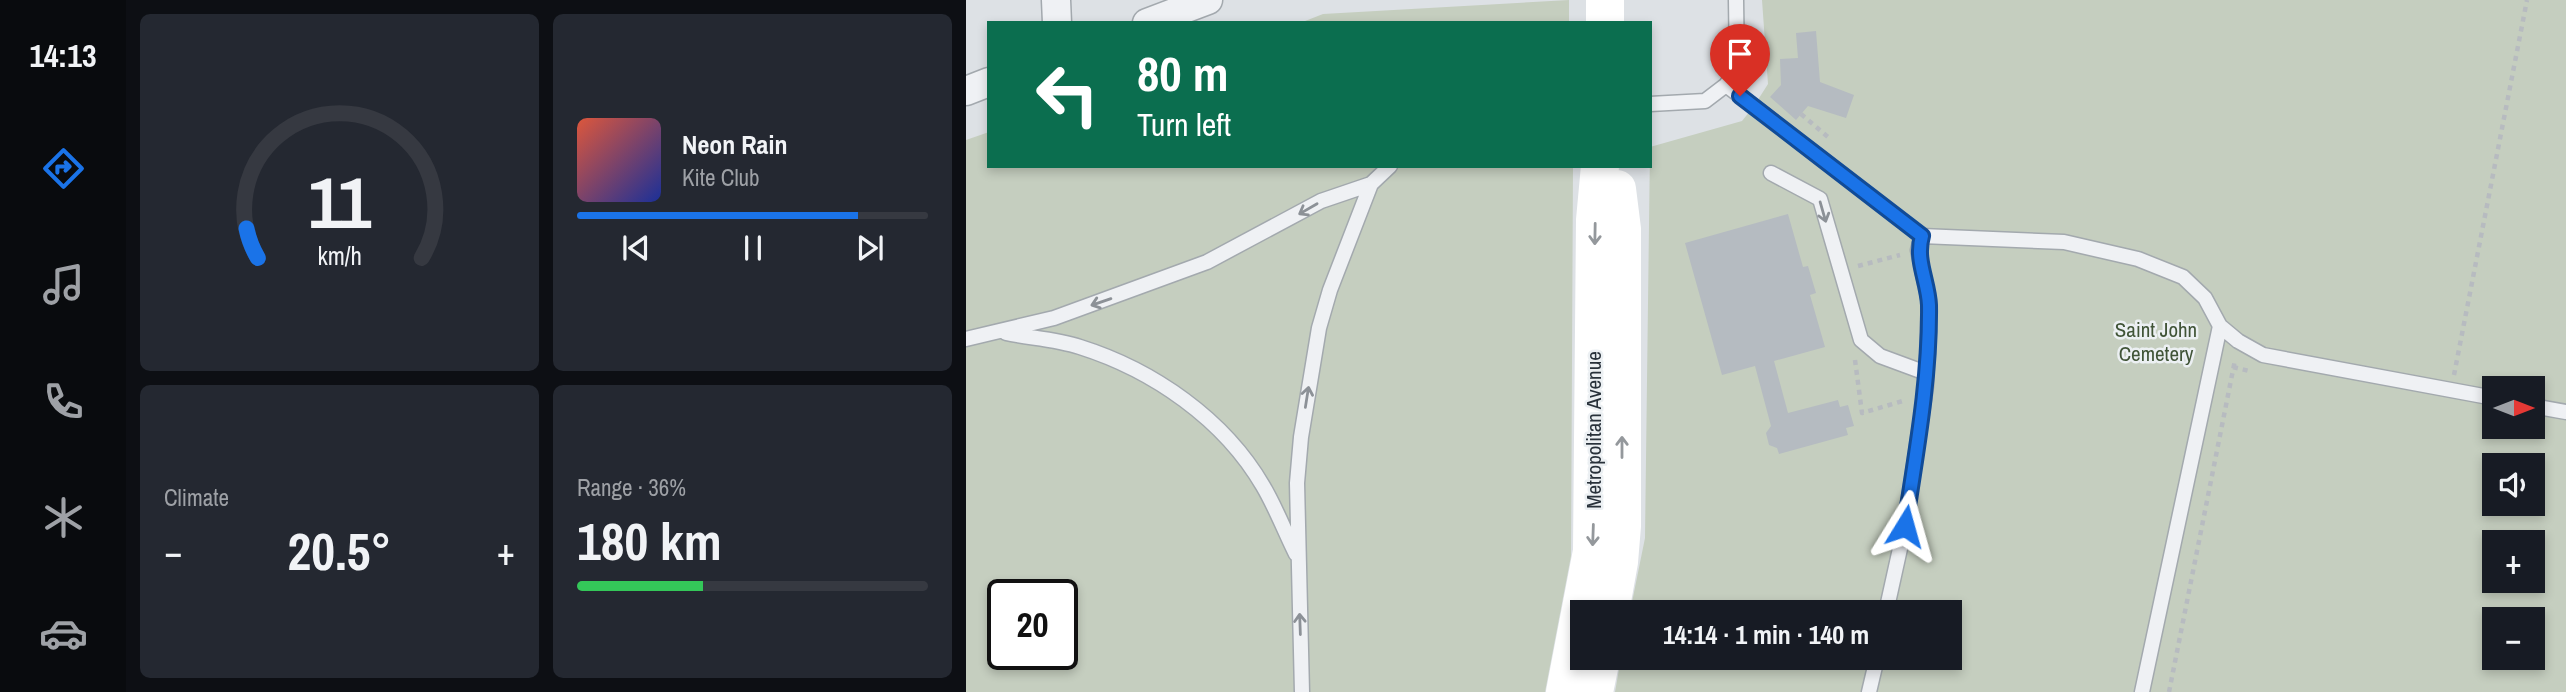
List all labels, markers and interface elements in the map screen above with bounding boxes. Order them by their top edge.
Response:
pin [1710,24,1770,96]
text: 14:13 [29,34,97,77]
icon: arrive [1721,35,1759,73]
text: 80 m [1137,40,1229,106]
icon: left [1022,49,1113,140]
text: Turn left [1137,103,1231,146]
text: Neon Rain [682,127,787,162]
icon: directions [39,144,88,193]
text: 11 [308,154,372,252]
text: Kite Club [682,162,760,193]
one-way arrow [1818,201,1831,223]
one-way arrow [1298,202,1318,216]
one-way arrow [1588,223,1602,246]
icon: previous [617,229,655,267]
icon: pause [734,229,772,267]
icon: next [851,229,889,267]
text: km/h [317,239,362,273]
icon: music [39,260,88,309]
one-way arrow [1090,297,1112,309]
park label: Saint John Cemetery [2115,315,2197,368]
street label: Metropolitan Avenue [1579,351,1608,509]
north arrow [2482,376,2544,439]
map controls [2482,376,2545,670]
icon: phone [39,377,88,426]
one-way arrow [1301,386,1314,409]
one-way arrow [1616,436,1629,459]
button: sound [2482,453,2545,516]
text: Range · 36% [577,472,686,503]
text: Climate [164,482,229,513]
position arrow [1868,489,1942,563]
icon: climate [39,493,88,542]
text: 180 km [577,506,722,576]
text: 20.5° [288,516,391,586]
one-way arrow [1586,523,1599,546]
text: − [164,526,182,577]
text: + [497,526,515,577]
button: + [2482,530,2545,593]
speed limit sign: 20 [987,579,1078,670]
button: − [2482,607,2545,670]
icon: car [39,609,88,658]
one-way arrow [1293,613,1306,636]
text: 14:14 · 1 min · 140 m [1663,617,1869,652]

